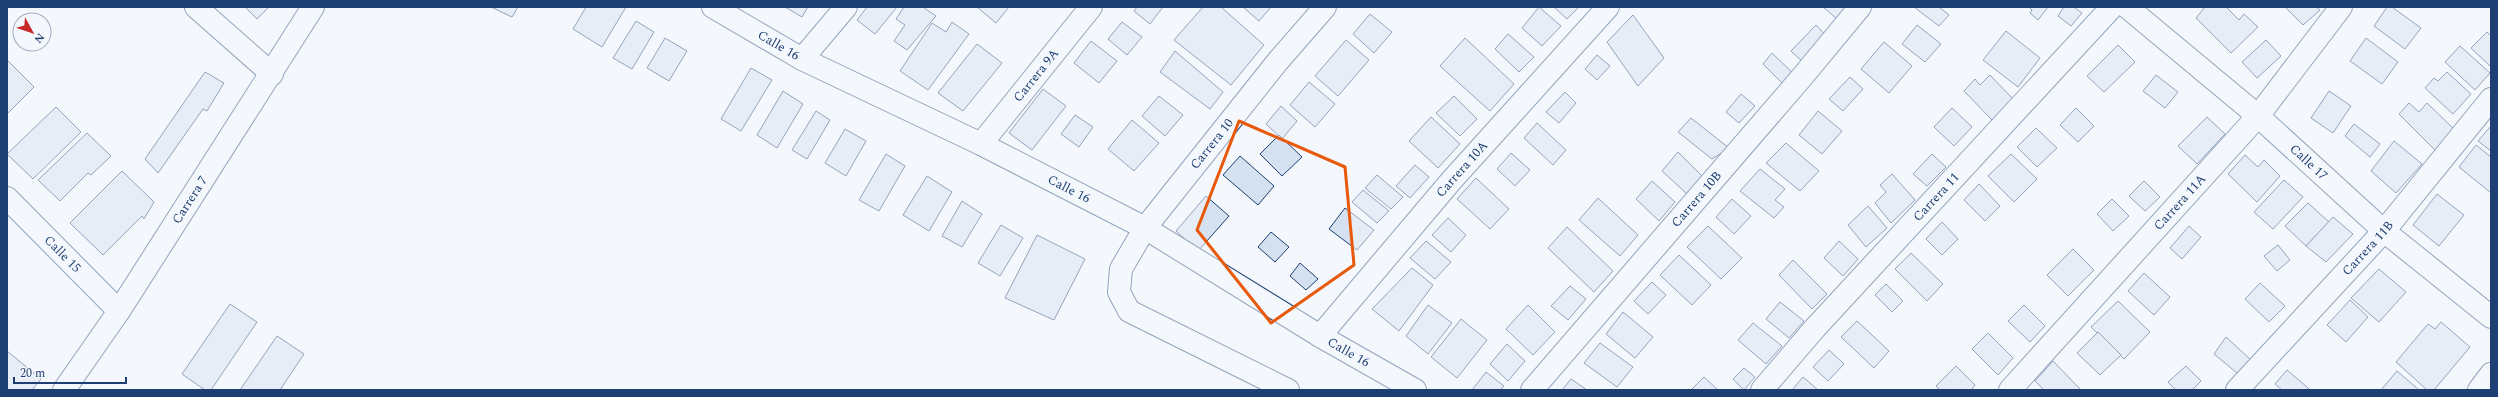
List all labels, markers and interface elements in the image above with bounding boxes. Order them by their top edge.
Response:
north arrow [12,12,52,52]
street label: Calle 16 [754,25,804,66]
text: N [30,29,49,47]
street label: Carrera 9A [1008,44,1064,106]
street label: Carrera 10 [1185,114,1239,174]
street label: Carrera 10A [1431,136,1493,202]
street label: Calle 17 [2285,139,2332,185]
street label: Carrera 10B [1667,167,1727,232]
street label: Carrera 11 [1908,168,1964,226]
street label: Calle 16 [1044,170,1094,209]
street label: Carrera 11A [2149,170,2211,235]
street label: Carrera 7 [167,172,213,228]
street label: Carrera 11B [2337,216,2399,280]
street label: Calle 15 [39,231,86,277]
street label: Calle 16 [1324,332,1374,373]
scale bar [14,359,126,385]
text: 20 m [20,364,45,383]

